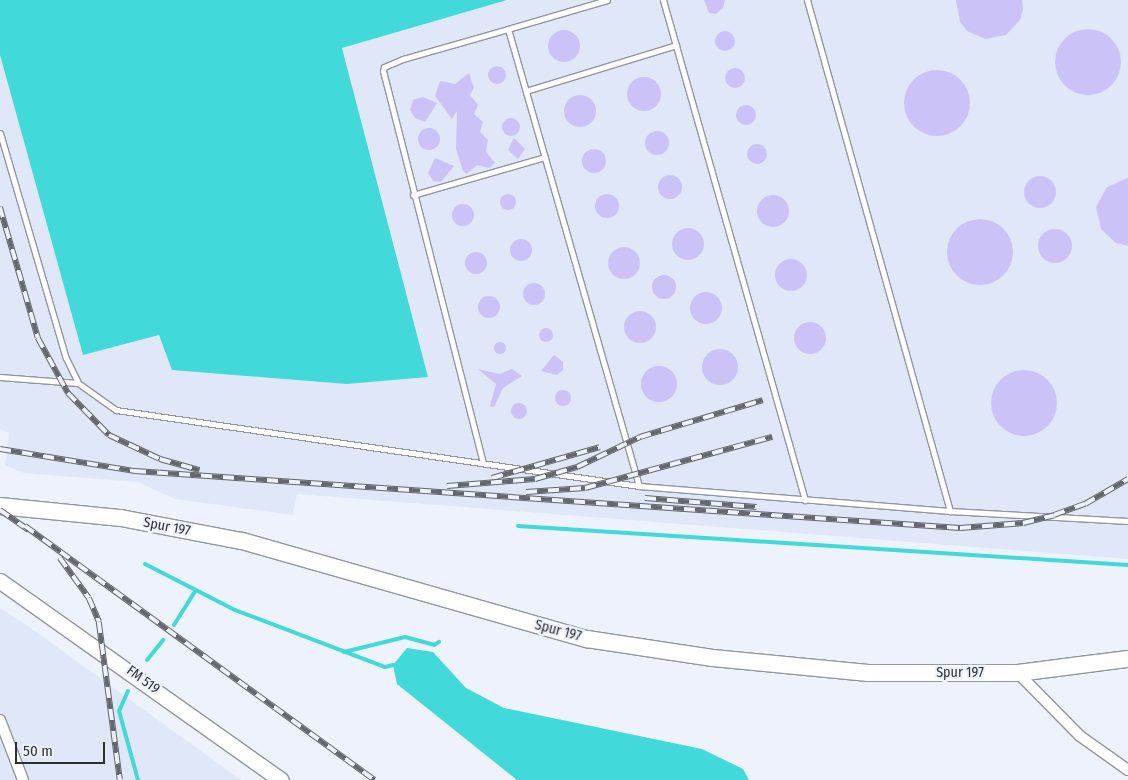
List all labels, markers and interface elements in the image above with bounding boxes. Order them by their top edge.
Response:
street label: Spur 197 [142,514,192,540]
street label: Spur 197 [533,617,583,645]
street label: FM 519 [123,662,163,698]
street label: Spur 197 [936,665,984,681]
scale bar [18,732,108,764]
text: 50 m [23,742,53,760]

